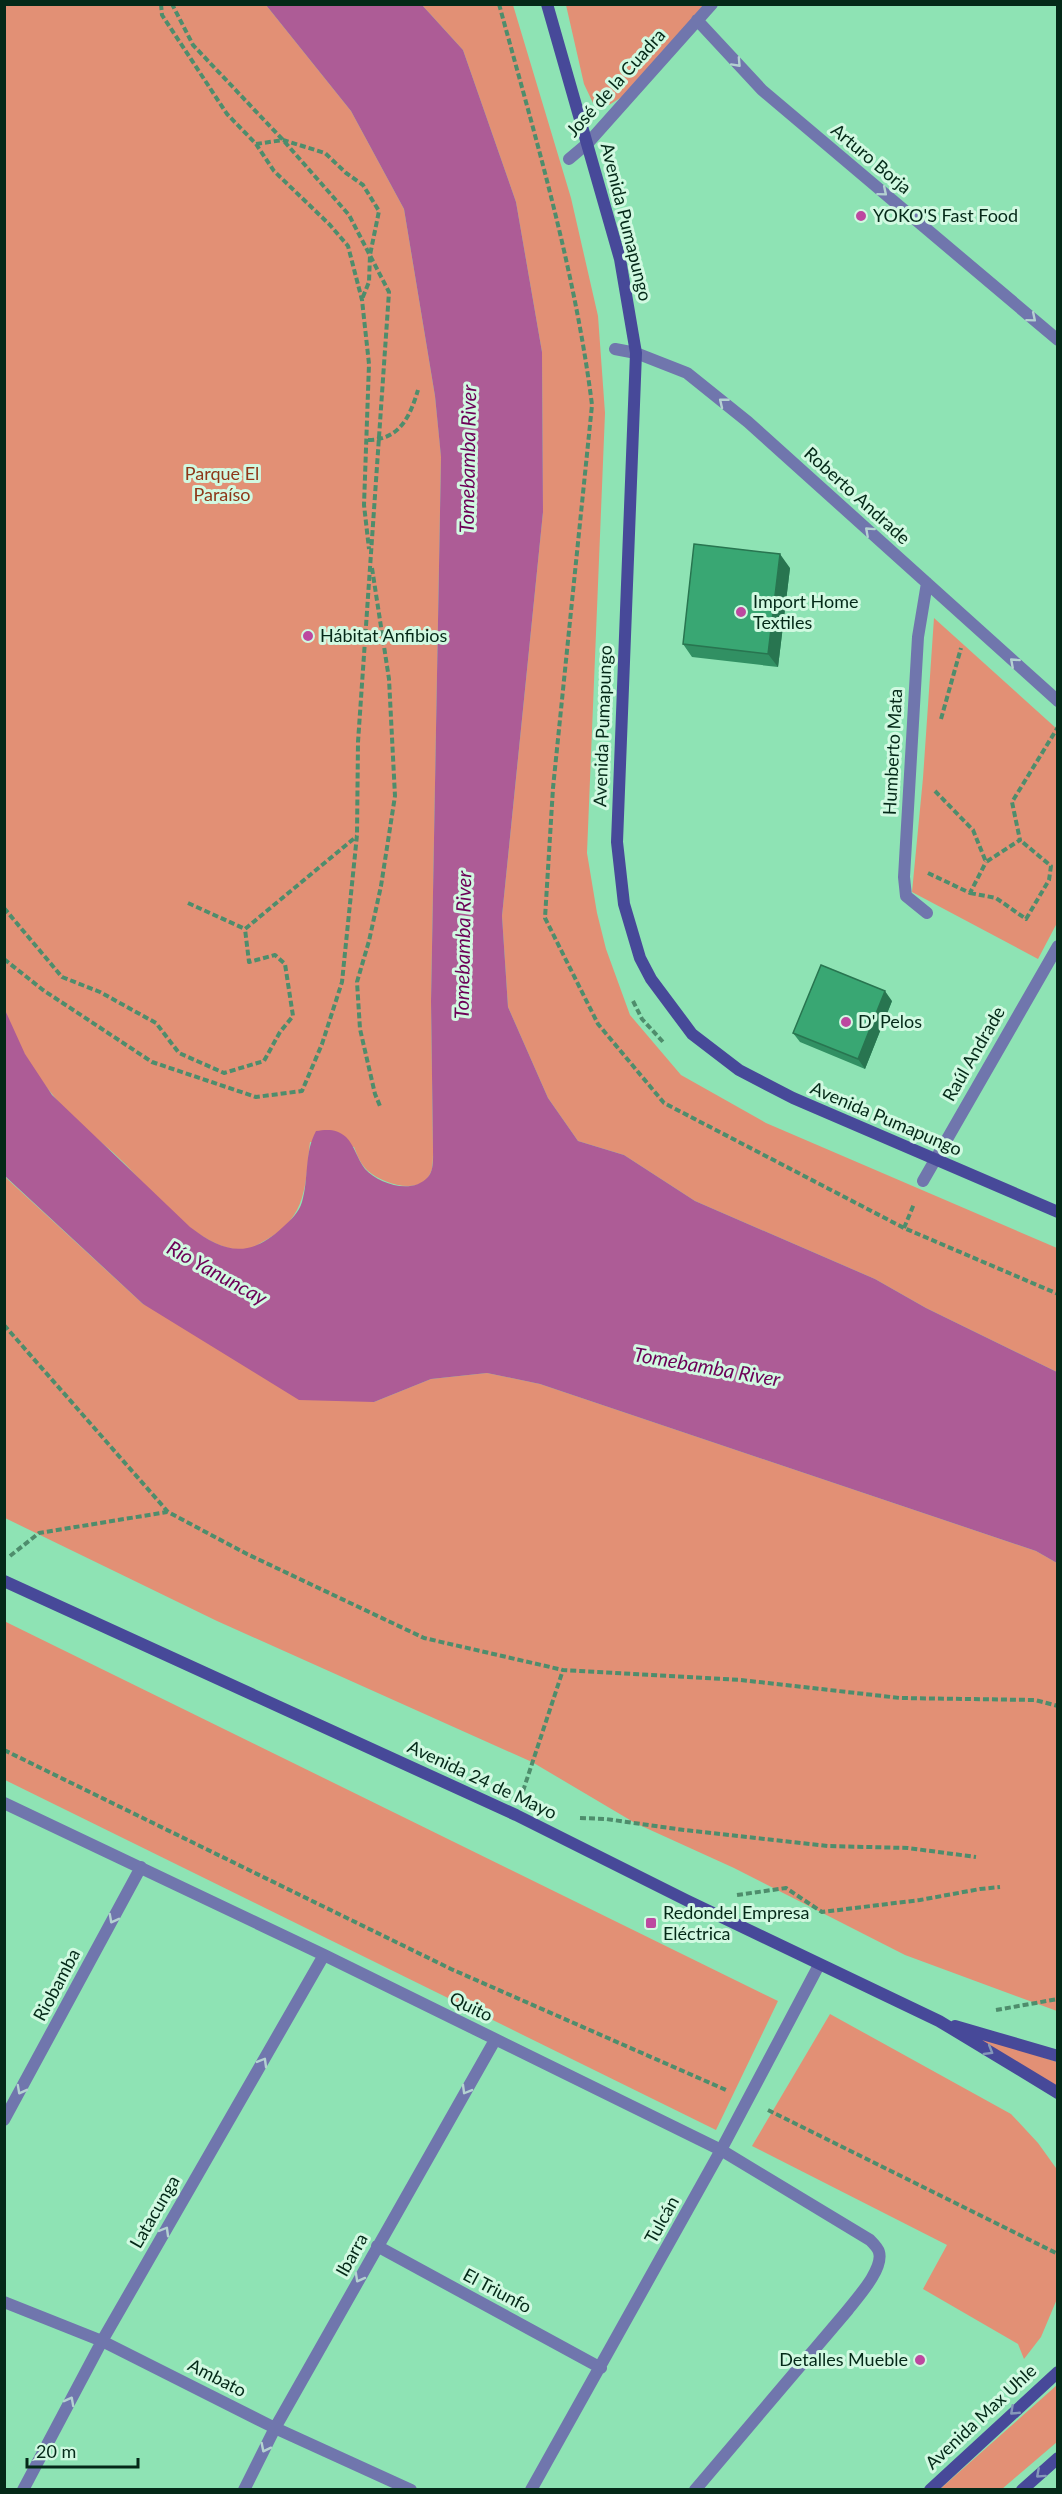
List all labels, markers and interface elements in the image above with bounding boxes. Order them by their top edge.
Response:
street label: José de la Cuadra [561,24,669,141]
one-way arrow [730,56,741,67]
street label: Arturo Borja [827,118,916,198]
street label: Avenida Pumapungo [597,140,657,303]
one-way arrow [876,185,887,196]
place label: YOKO'S Fast Food [873,204,1018,226]
marker: YOKO'S Fast Food [854,209,868,223]
one-way arrow [1025,311,1036,322]
water label: Tomebamba River [454,383,480,533]
one-way arrow [719,398,730,409]
street label: Roberto Andrade [800,442,915,549]
park label: Parque El Paraíso [185,462,259,505]
one-way arrow [865,527,876,538]
place label: Import Home Textiles [753,590,859,633]
marker: Import Home Textiles [734,605,748,619]
place label: Hábitat Anfibios [320,624,448,646]
marker: Hábitat Anfibios [301,629,315,643]
street label: Avenida Pumapungo [588,645,616,807]
one-way arrow [1010,658,1021,669]
street label: Humberto Mata [878,688,906,816]
water label: Tomebamba River [449,869,475,1019]
street label: Raúl Andrade [937,1002,1009,1105]
place label: D' Pelos [858,1010,922,1032]
marker: D' Pelos [839,1015,853,1029]
street label: Avenida Pumapungo [807,1076,965,1160]
water label: Río Yanuncay [163,1235,272,1310]
water label: Tomebamba River [632,1341,783,1391]
street label: Avenida 24 de Mayo [404,1735,561,1823]
place label: Redondel Empresa Eléctrica [663,1901,809,1944]
one-way arrow [109,1913,120,1923]
marker: Redondel Empresa Eléctrica [644,1916,658,1930]
street label: Riobamba [28,1945,84,2024]
street label: Quito [446,1986,497,2026]
one-way arrow [983,2044,993,2056]
one-way arrow [255,2058,267,2068]
one-way arrow [17,2084,28,2095]
one-way arrow [462,2084,474,2094]
street label: Latacunga [124,2171,184,2252]
street label: Tulcán [639,2192,683,2247]
one-way arrow [158,2226,169,2237]
street label: Ibarra [330,2229,372,2280]
street label: El Triunfo [459,2263,535,2317]
one-way arrow [355,2272,367,2282]
place label: Detalles Mueble [779,2348,908,2370]
street label: Ambato [185,2353,250,2401]
marker: Detalles Mueble [913,2353,927,2367]
street label: Avenida Max Uhle [920,2359,1040,2473]
one-way arrow [63,2396,74,2407]
one-way arrow [1011,2404,1021,2415]
scale bar [27,2431,138,2469]
text: 20 m [36,2440,76,2462]
one-way arrow [260,2442,272,2453]
one-way arrow [1036,2467,1046,2478]

